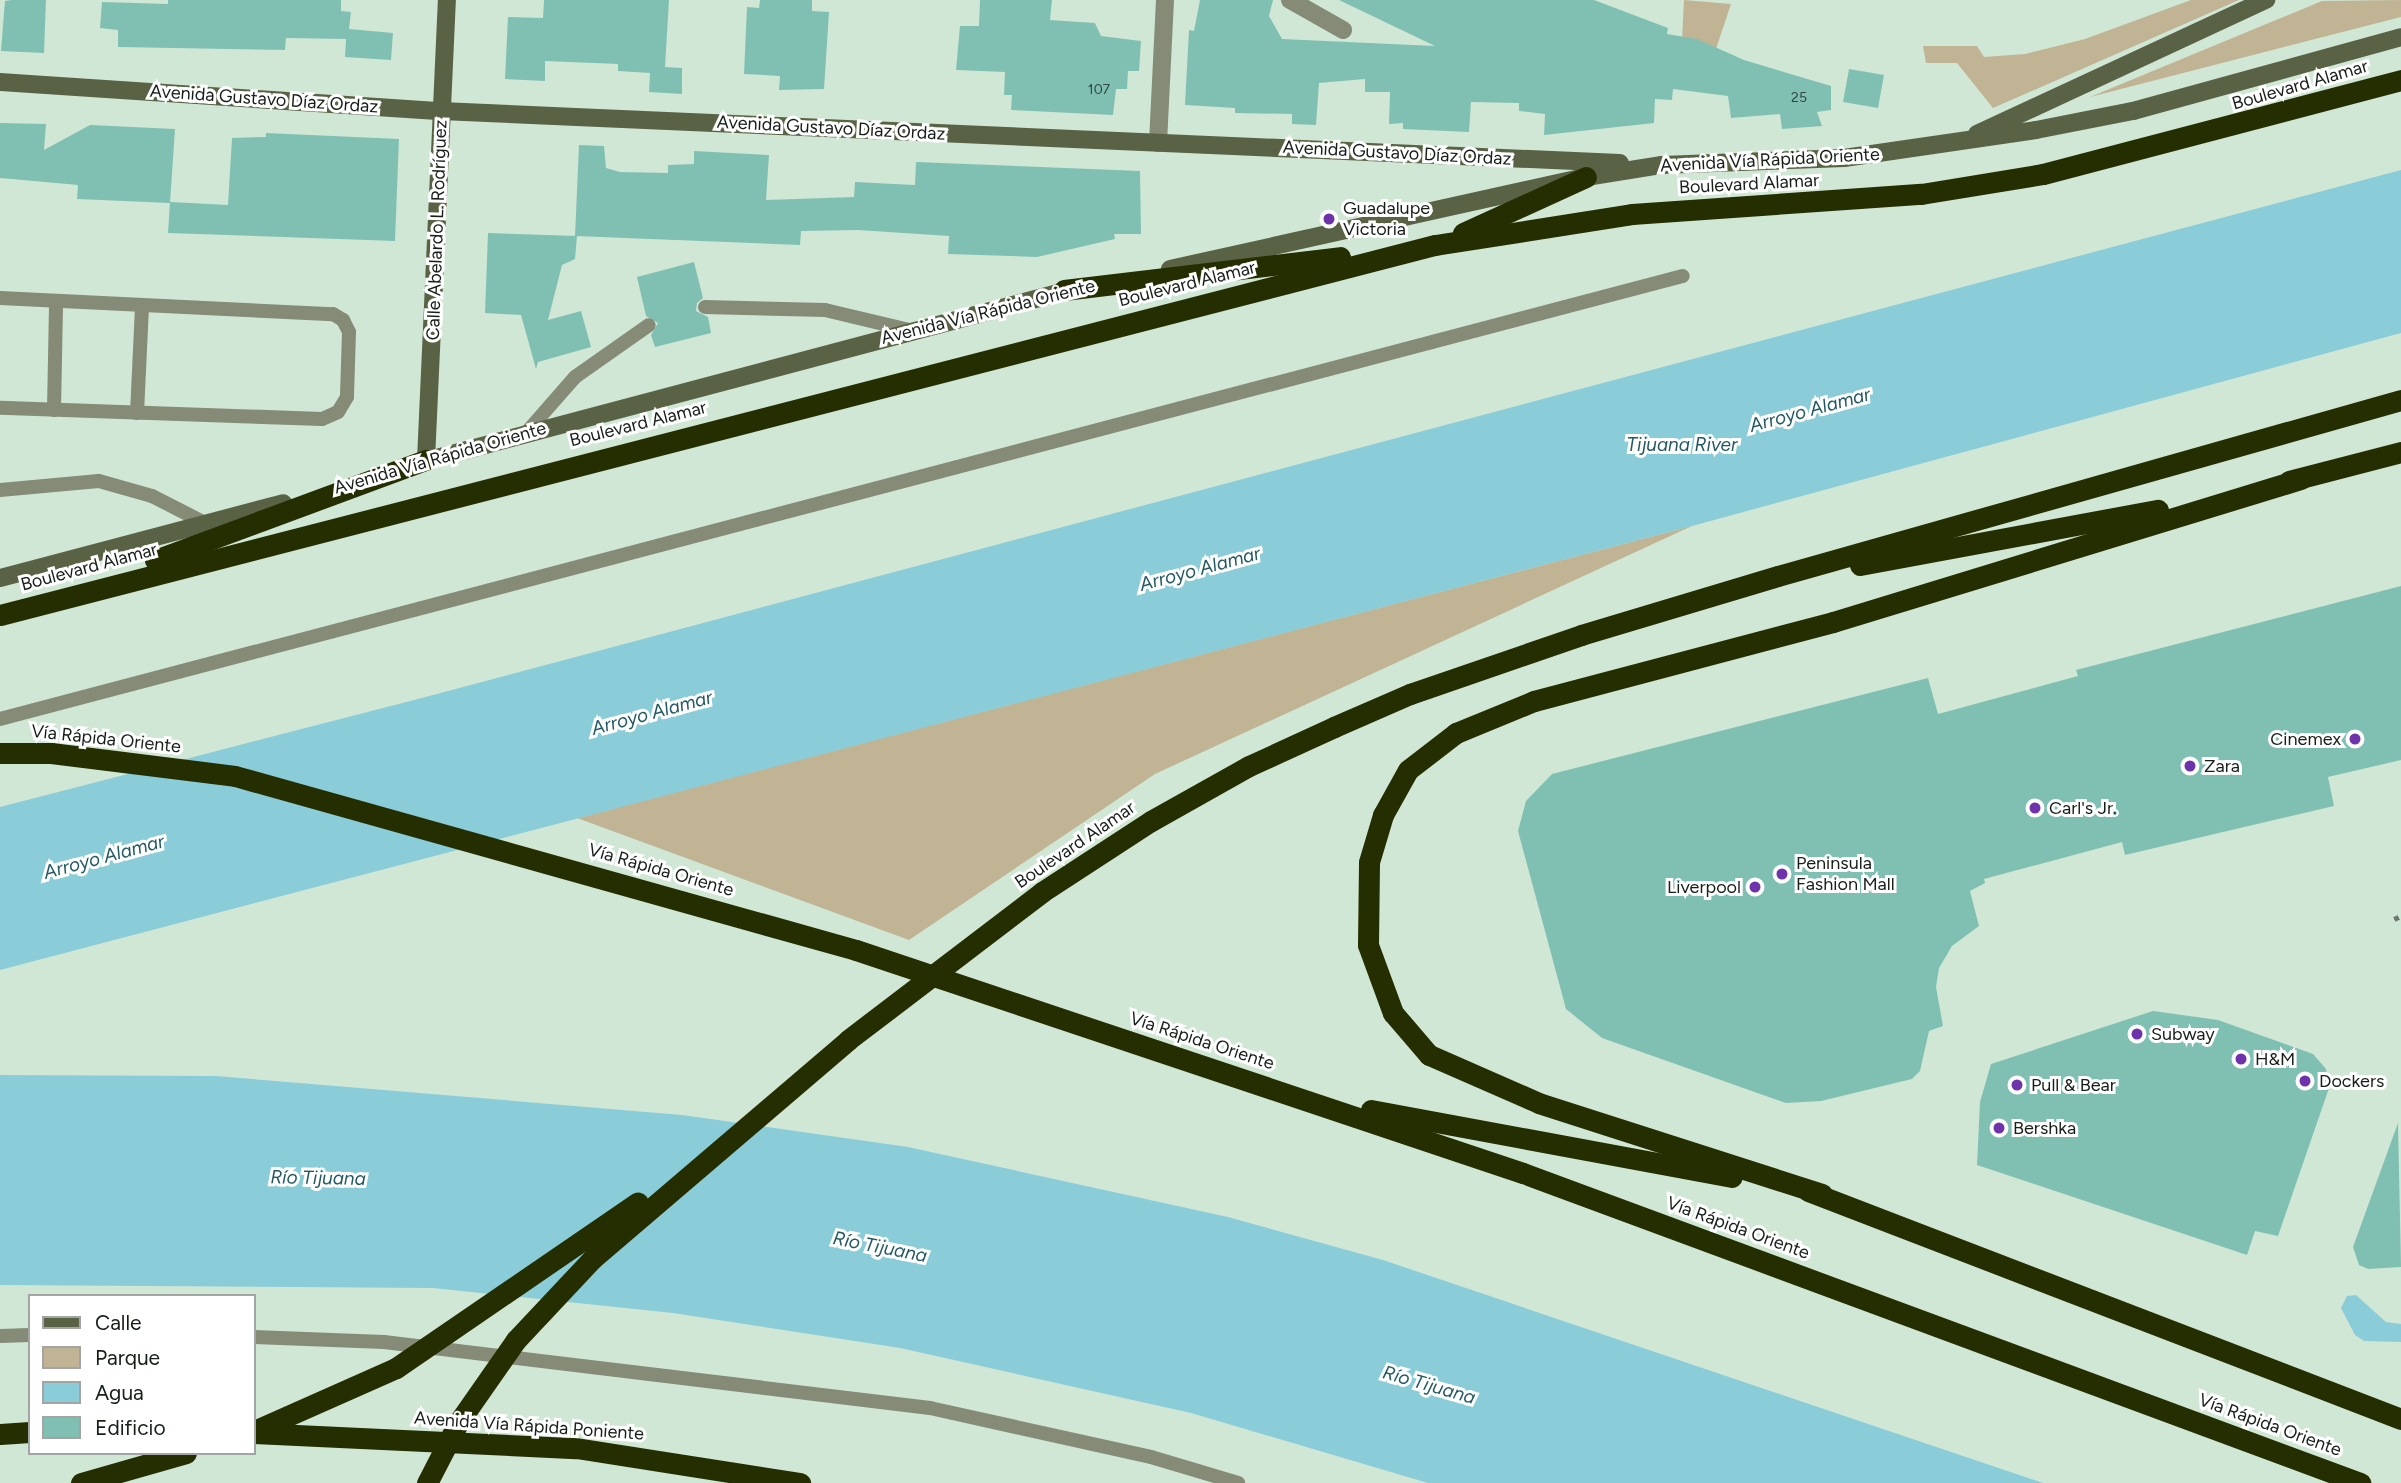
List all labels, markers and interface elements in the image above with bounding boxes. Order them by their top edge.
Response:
street label: Boulevard Alamar [2230,55,2370,115]
street label: Avenida Gustavo Díaz Ordaz [149,80,379,118]
house number: 107 [1088,82,1110,98]
house number: 25 [1791,90,1807,106]
street label: Avenida Gustavo Díaz Ordaz [716,111,946,145]
street label: Calle Abelardo L. Rodríguez [422,119,452,341]
street label: Avenida Gustavo Díaz Ordaz [1282,136,1512,170]
street label: Avenida Vía Rápida Oriente [1660,143,1880,177]
street label: Boulevard Alamar [1678,170,1820,198]
place label: Guadalupe Victoria [1343,198,1430,241]
marker: Guadalupe Victoria [1321,211,1337,227]
street label: Boulevard Alamar [1116,257,1258,311]
street label: Avenida Vía Rápida Oriente [879,275,1097,349]
water label: Arroyo Alamar [1747,383,1873,437]
street label: Boulevard Alamar [567,397,709,451]
street label: Avenida Vía Rápida Oriente [331,417,549,499]
water label: Tijuana River [1627,434,1737,456]
street label: Boulevard Alamar [18,538,160,596]
water label: Arroyo Alamar [1137,542,1263,596]
water label: Arroyo Alamar [589,686,715,740]
street label: Vía Rápida Oriente [30,720,182,758]
place label: Cinemex [2270,728,2341,750]
marker: Cinemex [2347,731,2363,747]
place label: Zara [2204,755,2240,777]
marker: Zara [2182,758,2198,774]
street label: Boulevard Alamar [1011,797,1139,893]
place label: Carl's Jr. [2049,797,2117,819]
marker: Carl's Jr. [2027,800,2043,816]
water label: Arroyo Alamar [41,830,167,884]
street label: Vía Rápida Oriente [586,839,736,901]
place label: Peninsula Fashion Mall [1796,853,1895,896]
marker: Peninsula Fashion Mall [1774,866,1790,882]
place label: Liverpool [1667,876,1741,898]
marker: Liverpool [1747,879,1763,895]
street label: Vía Rápida Oriente [1127,1007,1277,1075]
place label: Subway [2151,1023,2215,1045]
marker: Subway [2129,1026,2145,1042]
place label: H&M [2255,1048,2295,1070]
marker: H&M [2233,1051,2249,1067]
place label: Dockers [2319,1070,2384,1092]
marker: Dockers [2297,1073,2313,1089]
place label: Pull & Bear [2031,1074,2116,1096]
marker: Pull & Bear [2009,1077,2025,1093]
place label: Bershka [2013,1117,2076,1139]
marker: Bershka [1991,1120,2007,1136]
water label: Río Tijuana [270,1166,366,1190]
street label: Vía Rápida Oriente [1664,1192,1812,1264]
water label: Río Tijuana [831,1227,929,1267]
legend [28,1294,256,1455]
text: Calle [95,1310,142,1335]
text: Parque [95,1345,160,1370]
water label: Río Tijuana [1380,1361,1478,1409]
text: Agua [95,1380,144,1405]
street label: Vía Rápida Oriente [2196,1389,2344,1461]
street label: Avenida Vía Rápida Poniente [413,1407,645,1445]
text: Edificio [95,1415,166,1440]

